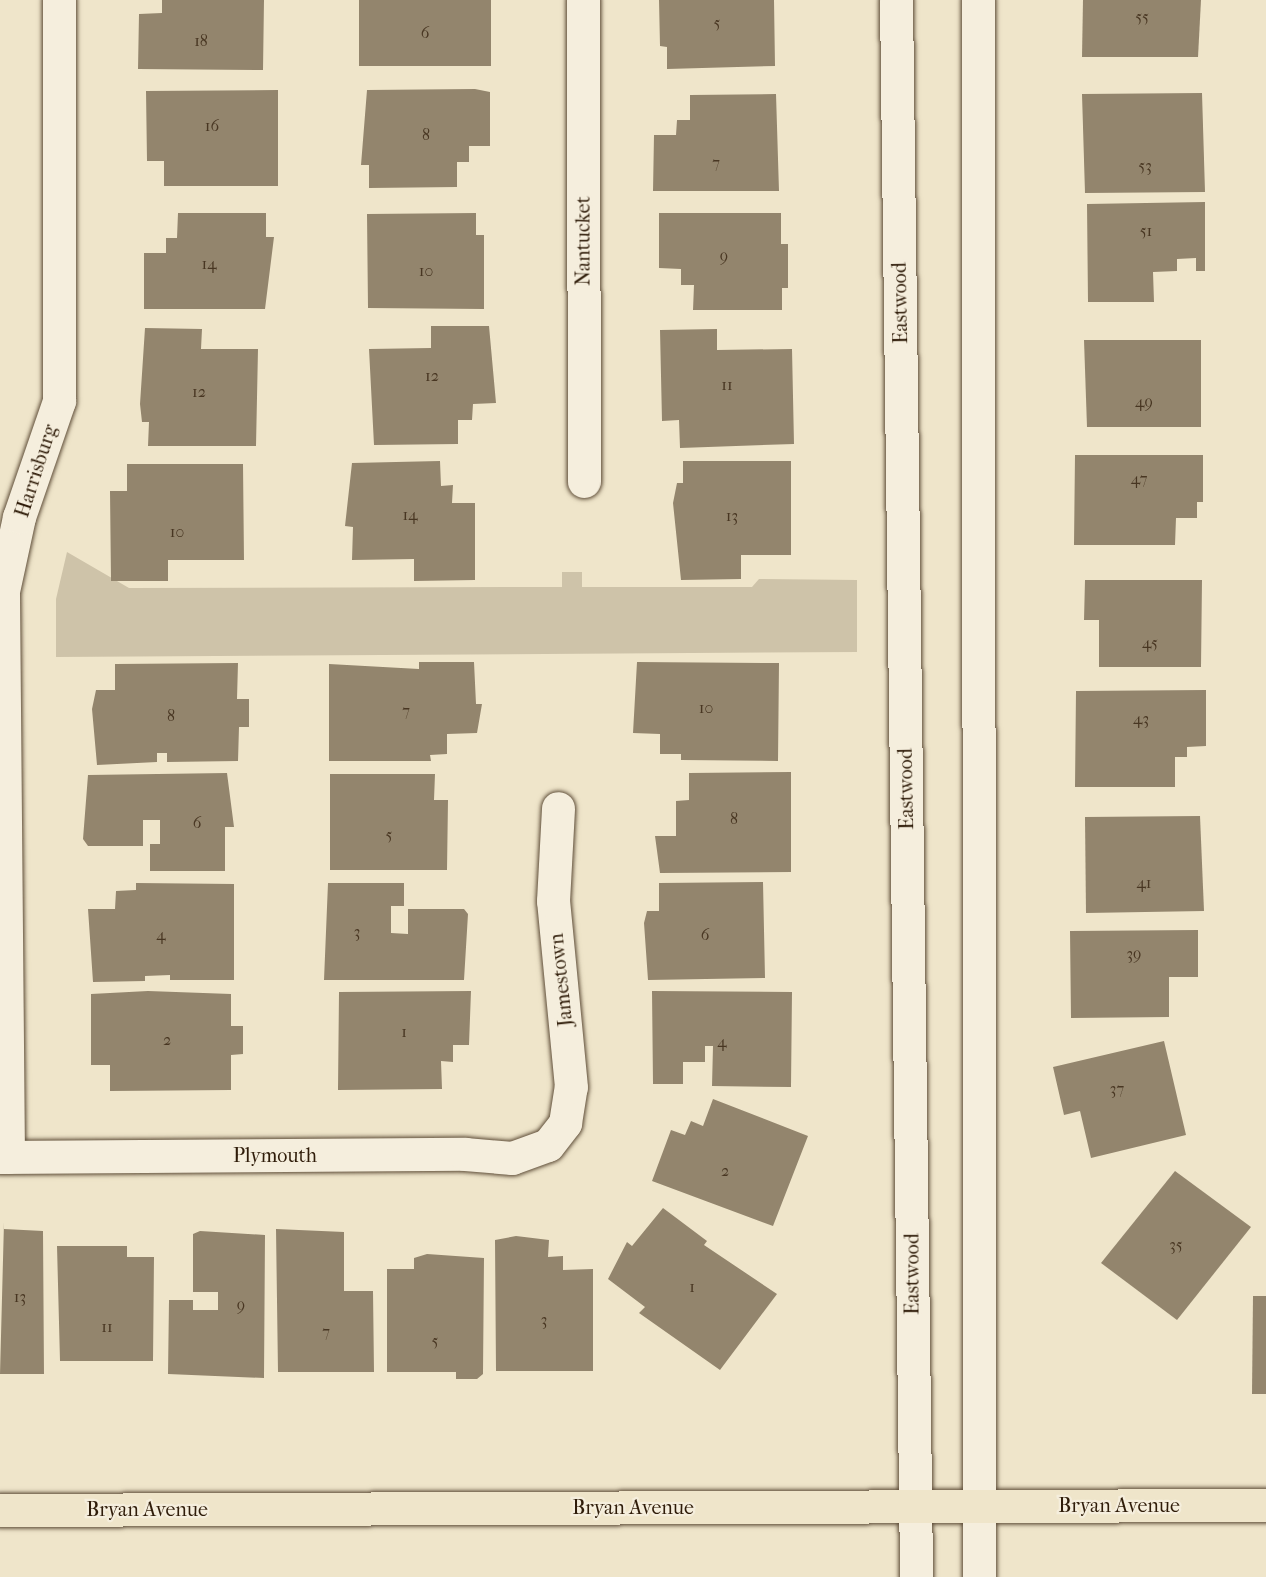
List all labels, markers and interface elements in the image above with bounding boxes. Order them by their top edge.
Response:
house number: 55 [1135,7,1149,27]
house number: 5 [714,13,720,33]
house number: 6 [421,23,429,43]
house number: 18 [194,31,208,51]
house number: 16 [205,116,219,136]
house number: 8 [422,125,430,145]
house number: 7 [712,153,720,173]
house number: 53 [1138,156,1152,176]
street label: Nantucket [571,196,595,286]
house number: 51 [1140,221,1152,241]
house number: 9 [720,246,728,266]
house number: 14 [201,254,217,274]
house number: 10 [419,261,433,281]
street label: Eastwood [887,262,913,344]
house number: 12 [425,366,439,386]
house number: 11 [721,375,733,395]
house number: 12 [192,382,206,402]
house number: 49 [1135,392,1153,412]
street label: Harrisburg [10,422,62,520]
house number: 47 [1131,469,1147,489]
house number: 14 [402,505,418,525]
house number: 13 [726,506,738,526]
house number: 10 [170,522,184,542]
house number: 45 [1142,633,1158,653]
house number: 10 [699,698,713,718]
house number: 7 [402,701,410,721]
house number: 8 [167,706,175,726]
house number: 43 [1133,709,1149,729]
street label: Eastwood [893,748,919,830]
house number: 8 [730,809,738,829]
house number: 6 [193,813,201,833]
house number: 5 [386,825,392,845]
house number: 41 [1136,873,1152,893]
house number: 3 [354,922,360,942]
house number: 4 [156,925,166,945]
house number: 6 [701,925,709,945]
street label: Jamestown [544,932,578,1028]
house number: 39 [1127,944,1141,964]
house number: 1 [401,1022,407,1042]
house number: 2 [163,1030,171,1050]
house number: 4 [717,1032,727,1052]
house number: 37 [1110,1079,1124,1099]
street label: Plymouth [233,1143,317,1167]
house number: 2 [721,1161,729,1181]
street label: Eastwood [900,1233,924,1315]
house number: 35 [1169,1235,1183,1255]
house number: 1 [689,1277,695,1297]
house number: 13 [14,1287,26,1307]
house number: 9 [237,1295,245,1315]
house number: 3 [541,1310,547,1330]
house number: 11 [101,1317,113,1337]
house number: 7 [322,1322,330,1342]
house number: 5 [432,1331,438,1351]
street label: Bryan Avenue [1058,1493,1180,1517]
street label: Bryan Avenue [572,1495,694,1519]
street label: Bryan Avenue [86,1497,208,1521]

